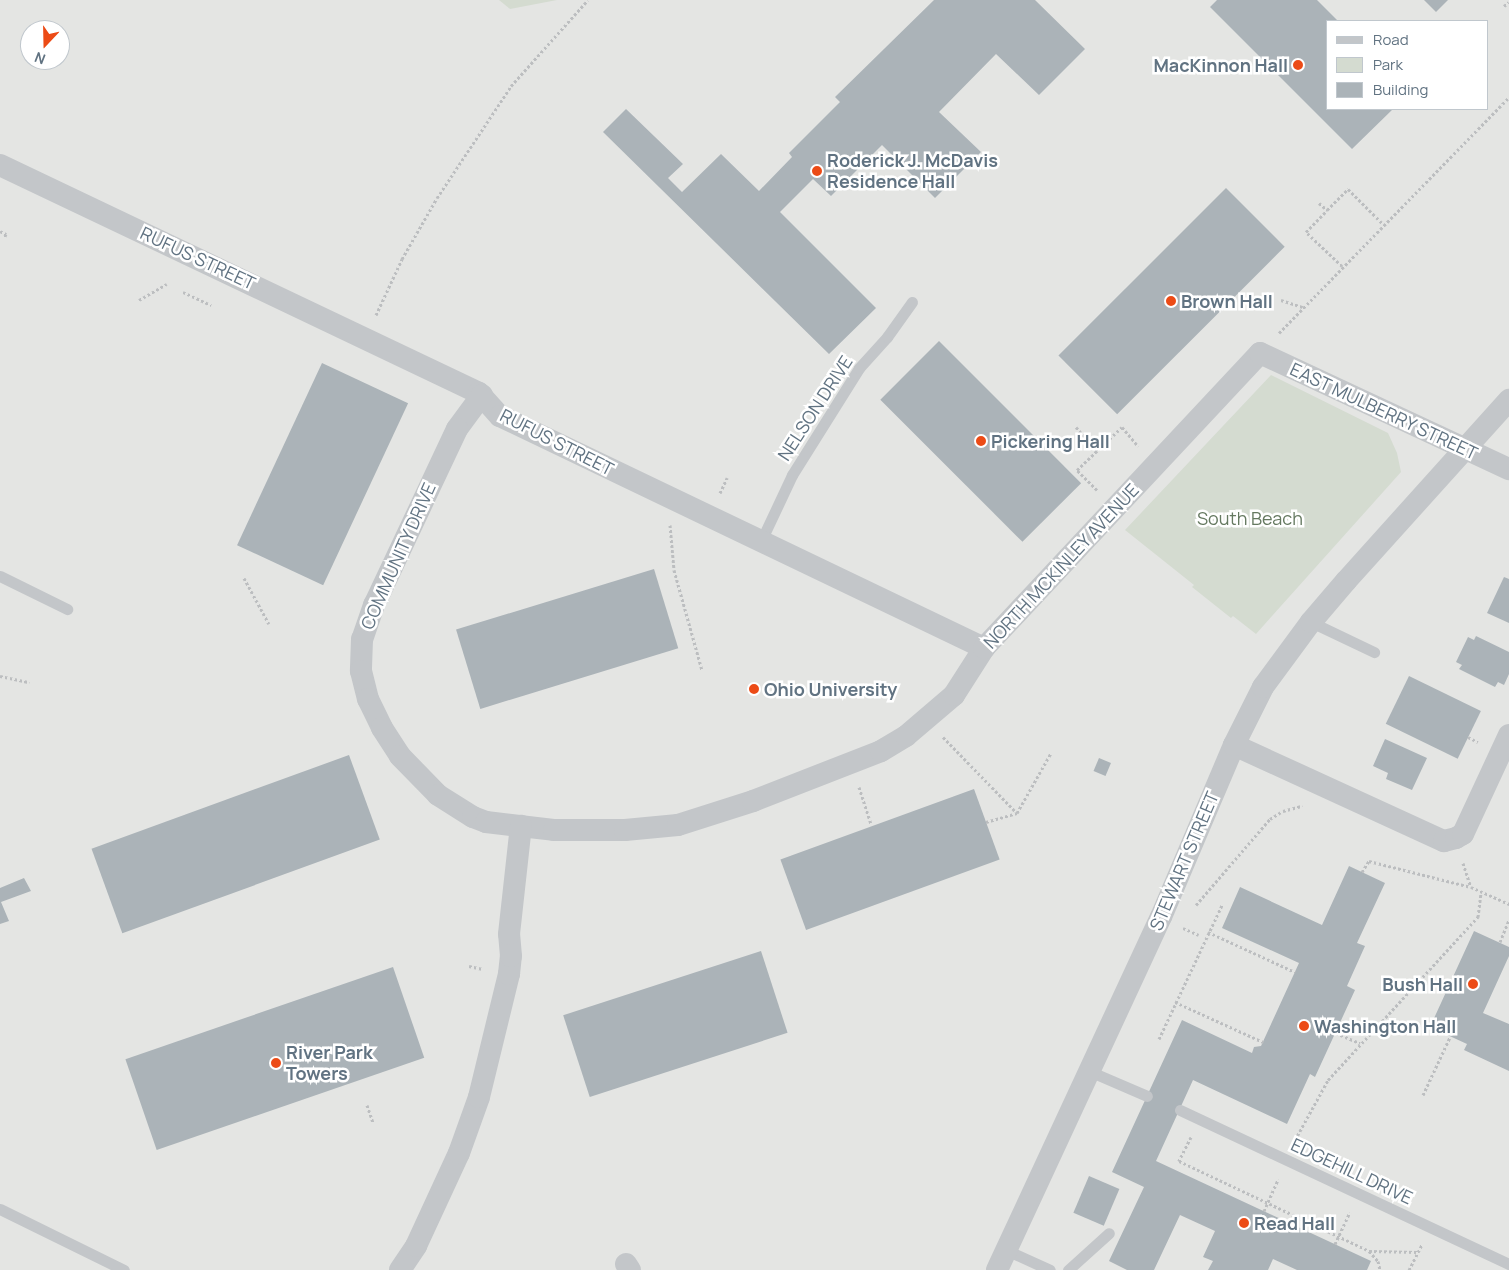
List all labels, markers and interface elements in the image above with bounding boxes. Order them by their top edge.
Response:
north arrow [20,20,70,70]
legend [1326,20,1489,110]
text: Road [1373,29,1409,50]
text: N [32,48,48,69]
place label: MacKinnon Hall [1153,54,1288,76]
text: Park [1373,54,1403,75]
marker: MacKinnon Hall [1292,59,1304,71]
text: Building [1373,79,1428,100]
place label: Roderick J. McDavis Residence Hall [827,150,998,192]
marker: Roderick J. McDavis Residence Hall [811,165,823,177]
street label: RUFUS STREET [137,222,259,294]
place label: Brown Hall [1181,290,1273,312]
marker: Brown Hall [1165,295,1177,307]
street label: NELSON DRIVE [773,352,857,464]
street label: EAST MULBERRY STREET [1286,358,1482,464]
street label: RUFUS STREET [497,404,617,480]
place label: Pickering Hall [991,430,1110,452]
marker: Pickering Hall [975,435,987,447]
street label: COMMUNITY DRIVE [356,479,440,633]
street label: NORTH MCKINLEY AVENUE [979,479,1143,653]
park label: South Beach [1197,507,1303,529]
place label: Ohio University [764,678,897,700]
marker: Ohio University [748,683,760,695]
street label: STEWART STREET [1145,788,1223,934]
place label: Bush Hall [1382,973,1463,995]
marker: Bush Hall [1467,978,1479,990]
place label: Washington Hall [1314,1015,1456,1037]
marker: Washington Hall [1298,1020,1310,1032]
place label: River Park Towers [286,1042,373,1084]
marker: River Park Towers [270,1057,282,1069]
street label: EDGEHILL DRIVE [1287,1133,1417,1209]
place label: Read Hall [1254,1212,1335,1234]
marker: Read Hall [1238,1217,1250,1229]

